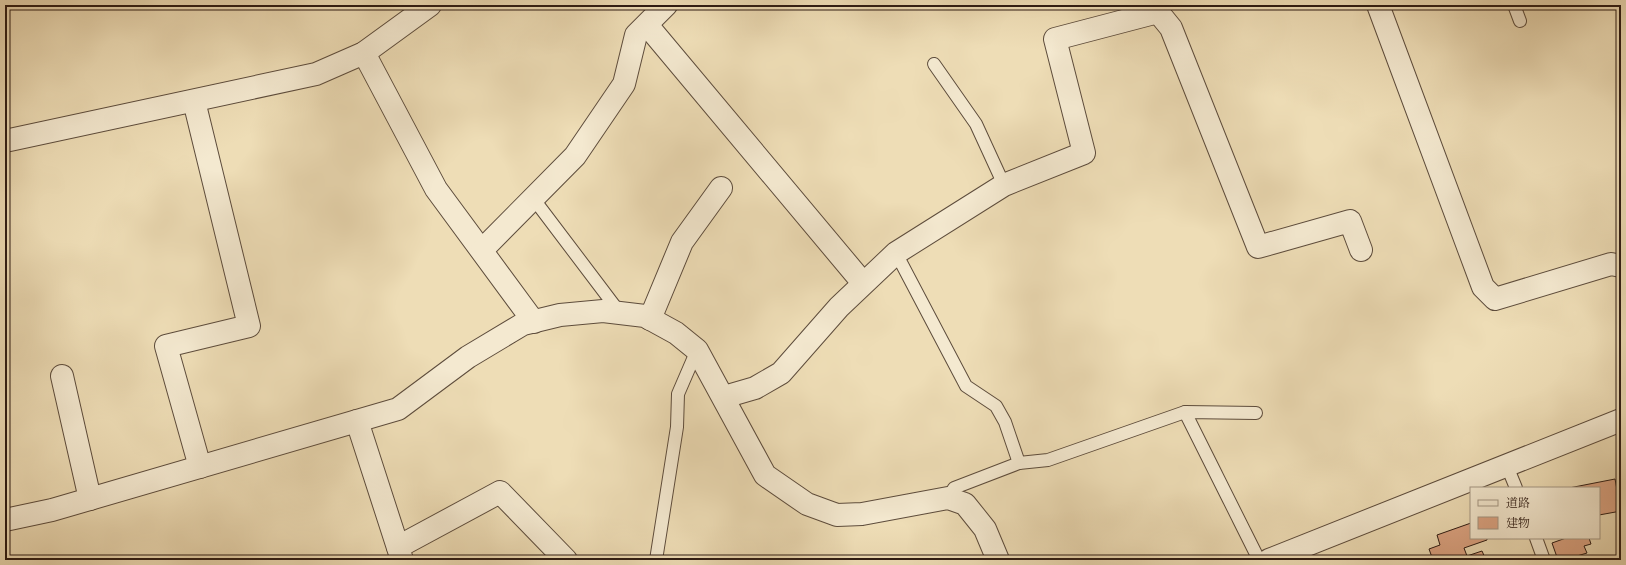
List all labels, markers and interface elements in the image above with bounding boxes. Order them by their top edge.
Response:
legend [1470,487,1600,539]
text: 道路 [1506,495,1530,513]
text: 建物 [1506,515,1530,533]

